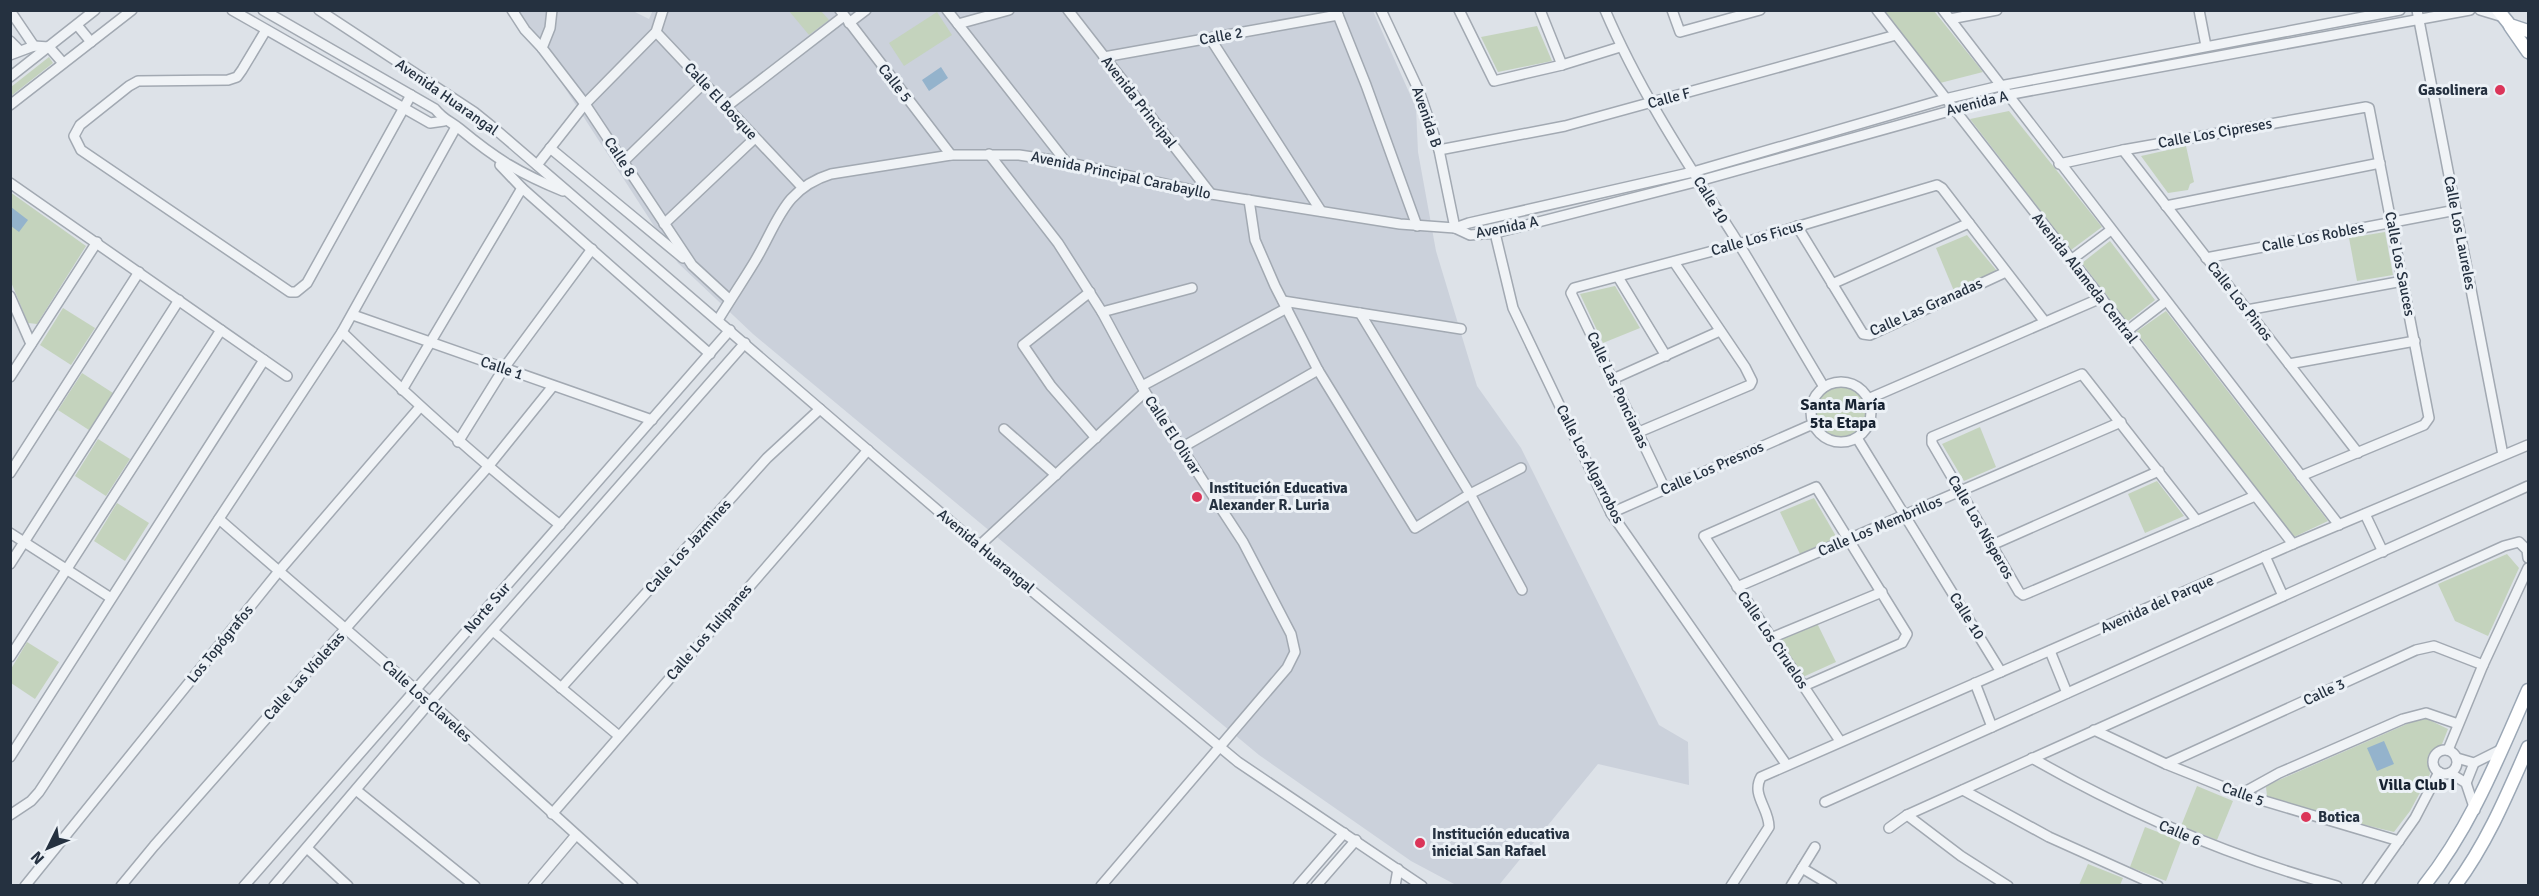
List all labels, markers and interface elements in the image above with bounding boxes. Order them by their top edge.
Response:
street label: Calle 2 [1198,23,1244,49]
street label: Avenida Principal [1098,52,1180,152]
street label: Avenida Huarangal [392,55,502,139]
street label: Calle El Bosque [681,59,761,143]
street label: Calle 5 [874,60,916,106]
place label: Gasolinera [2418,81,2488,99]
marker: Gasolinera [2493,83,2507,97]
street label: Avenida B [1408,84,1446,150]
street label: Calle F [1646,84,1693,112]
street label: Avenida A [1944,87,2010,119]
street label: Calle Los Cipreses [2157,114,2274,152]
street label: Calle 8 [600,134,640,180]
street label: Avenida Principal Carabayllo [1030,147,1213,203]
street label: Calle 10 [1690,173,1732,227]
street label: Calle Los Laureles [2440,175,2480,292]
street label: Avenida Alameda Central [2028,209,2142,347]
street label: Calle Los Sauces [2381,210,2419,318]
street label: Avenida A [1474,212,1540,242]
street label: Calle Los Ficus [1709,216,1805,260]
street label: Calle Los Robles [2260,218,2366,256]
street label: Calle Los Pinos [2203,258,2277,345]
street label: Calle Las Granadas [1867,274,1986,340]
street label: Calle Las Poncianas [1583,329,1653,451]
street label: Calle 1 [478,352,526,384]
street label: Calle El Olivar [1141,392,1205,478]
district label: Santa María 5ta Etapa [1801,395,1885,433]
street label: Calle Los Algarrobos [1552,402,1628,527]
street label: Calle Los Presnos [1658,437,1767,499]
street label: Calle Los Nísperos [1944,472,2018,582]
place label: Institución Educativa Alexander R. Luria [1209,479,1348,514]
marker: Institución Educativa Alexander R. Luria [1190,490,1204,504]
street label: Calle Los Membrillos [1815,492,1945,560]
street label: Calle Los Jazmines [641,495,735,597]
street label: Avenida Huarangal [934,505,1038,597]
street label: Avenida del Parque [2098,571,2216,637]
street label: Norte Sur [460,578,514,637]
street label: Calle Los Tulipanes [662,580,756,684]
street label: Calle Los Ciruelos [1734,588,1813,693]
street label: Calle 10 [1946,589,1988,643]
street label: Los Topógrafos [183,601,257,687]
street label: Calle Las Violetas [260,628,349,724]
street label: Calle Los Claveles [379,656,476,746]
street label: Calle 3 [2300,675,2348,709]
district label: Villa Club I [2379,775,2455,795]
street label: Calle 5 [2219,778,2267,810]
place label: Botica [2318,808,2360,826]
marker: Botica [2299,810,2313,824]
street label: Calle 6 [2156,816,2204,850]
north arrow [18,818,78,878]
place label: Institución educativa inicial San Rafael [1432,825,1570,860]
marker: Institución educativa inicial San Rafael [1413,836,1427,850]
text: N [27,847,49,868]

